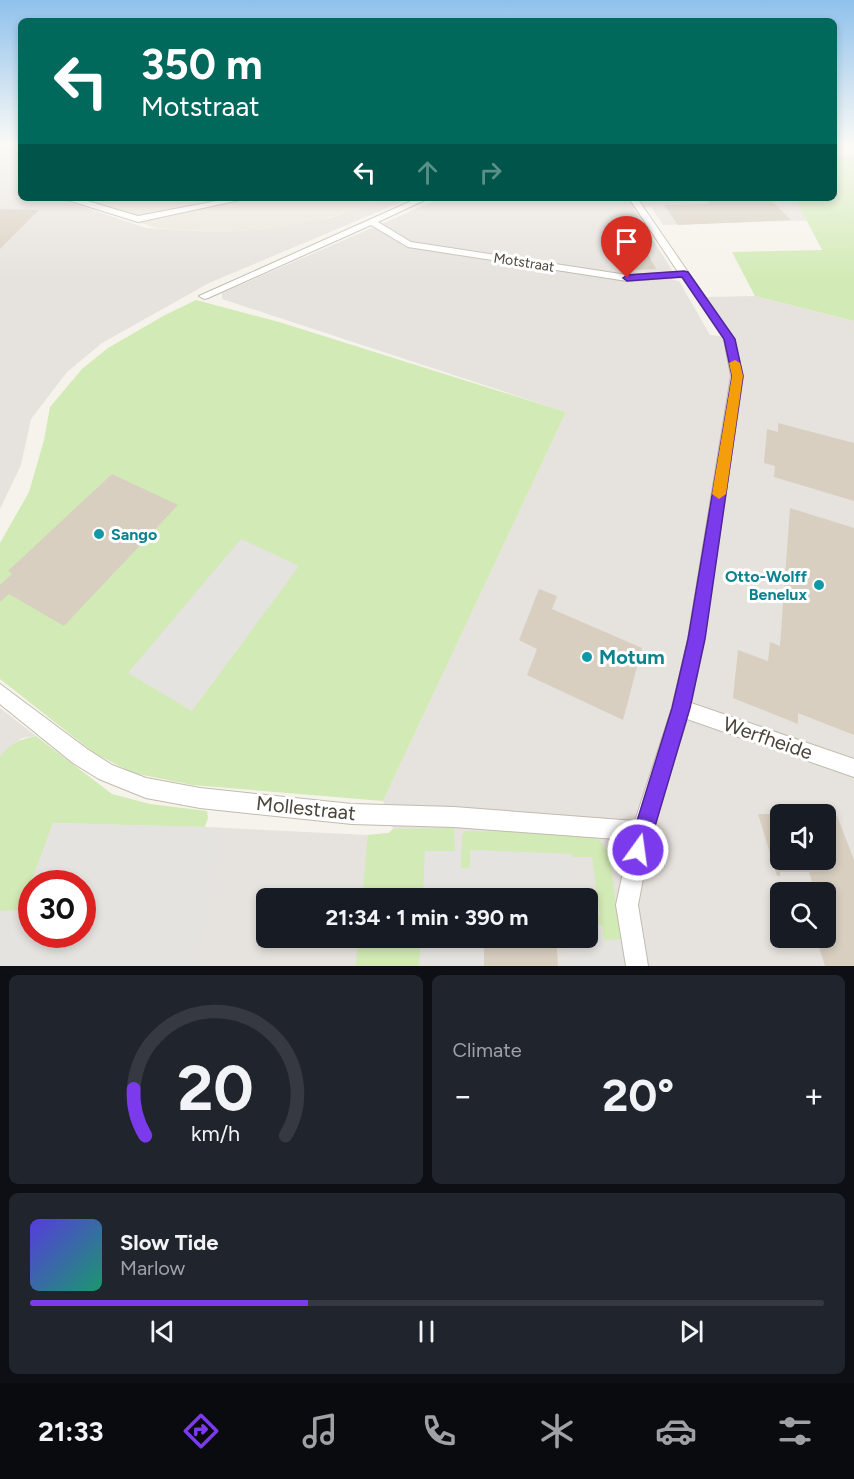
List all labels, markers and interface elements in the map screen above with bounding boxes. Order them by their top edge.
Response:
text: 350 m [141,39,263,90]
icon: left [42,42,120,120]
text: Motstraat [141,90,259,123]
icon: left [348,156,381,189]
icon: ahead [411,156,444,189]
icon: right [474,156,507,189]
pin [601,216,652,278]
icon: arrive [610,225,643,258]
street label: Motstraat [492,249,556,276]
place label: Sango [111,525,157,544]
marker: Sango [92,527,106,541]
place label: Otto-Wolff Benelux [725,567,808,604]
marker: Otto-Wolff Benelux [812,578,826,592]
place label: Motum [599,645,665,669]
marker: Motum [580,650,594,664]
street label: Werfheide [720,712,816,764]
street label: Mollestraat [255,791,357,825]
map controls [770,804,836,948]
button: sound [770,804,836,870]
position arrow [606,818,670,882]
speed limit sign: 30 [18,870,96,948]
button: search [770,882,836,948]
text: 21:34 · 1 min · 390 m [326,904,528,931]
text: Climate [453,1038,522,1062]
text: 20 [177,1051,254,1126]
text: 20° [602,1068,674,1122]
text: − [453,1076,473,1115]
text: + [803,1076,824,1115]
text: km/h [191,1122,240,1147]
text: Slow Tide [120,1229,219,1256]
text: Marlow [120,1256,185,1280]
icon: previous [146,1315,179,1348]
icon: pause [410,1315,443,1348]
icon: next [675,1315,708,1348]
icon: directions [180,1410,222,1452]
icon: music [299,1410,341,1452]
icon: phone [418,1410,460,1452]
icon: climate [536,1410,578,1452]
icon: car [655,1410,697,1452]
icon: filters [774,1410,816,1452]
text: 21:33 [38,1415,104,1448]

